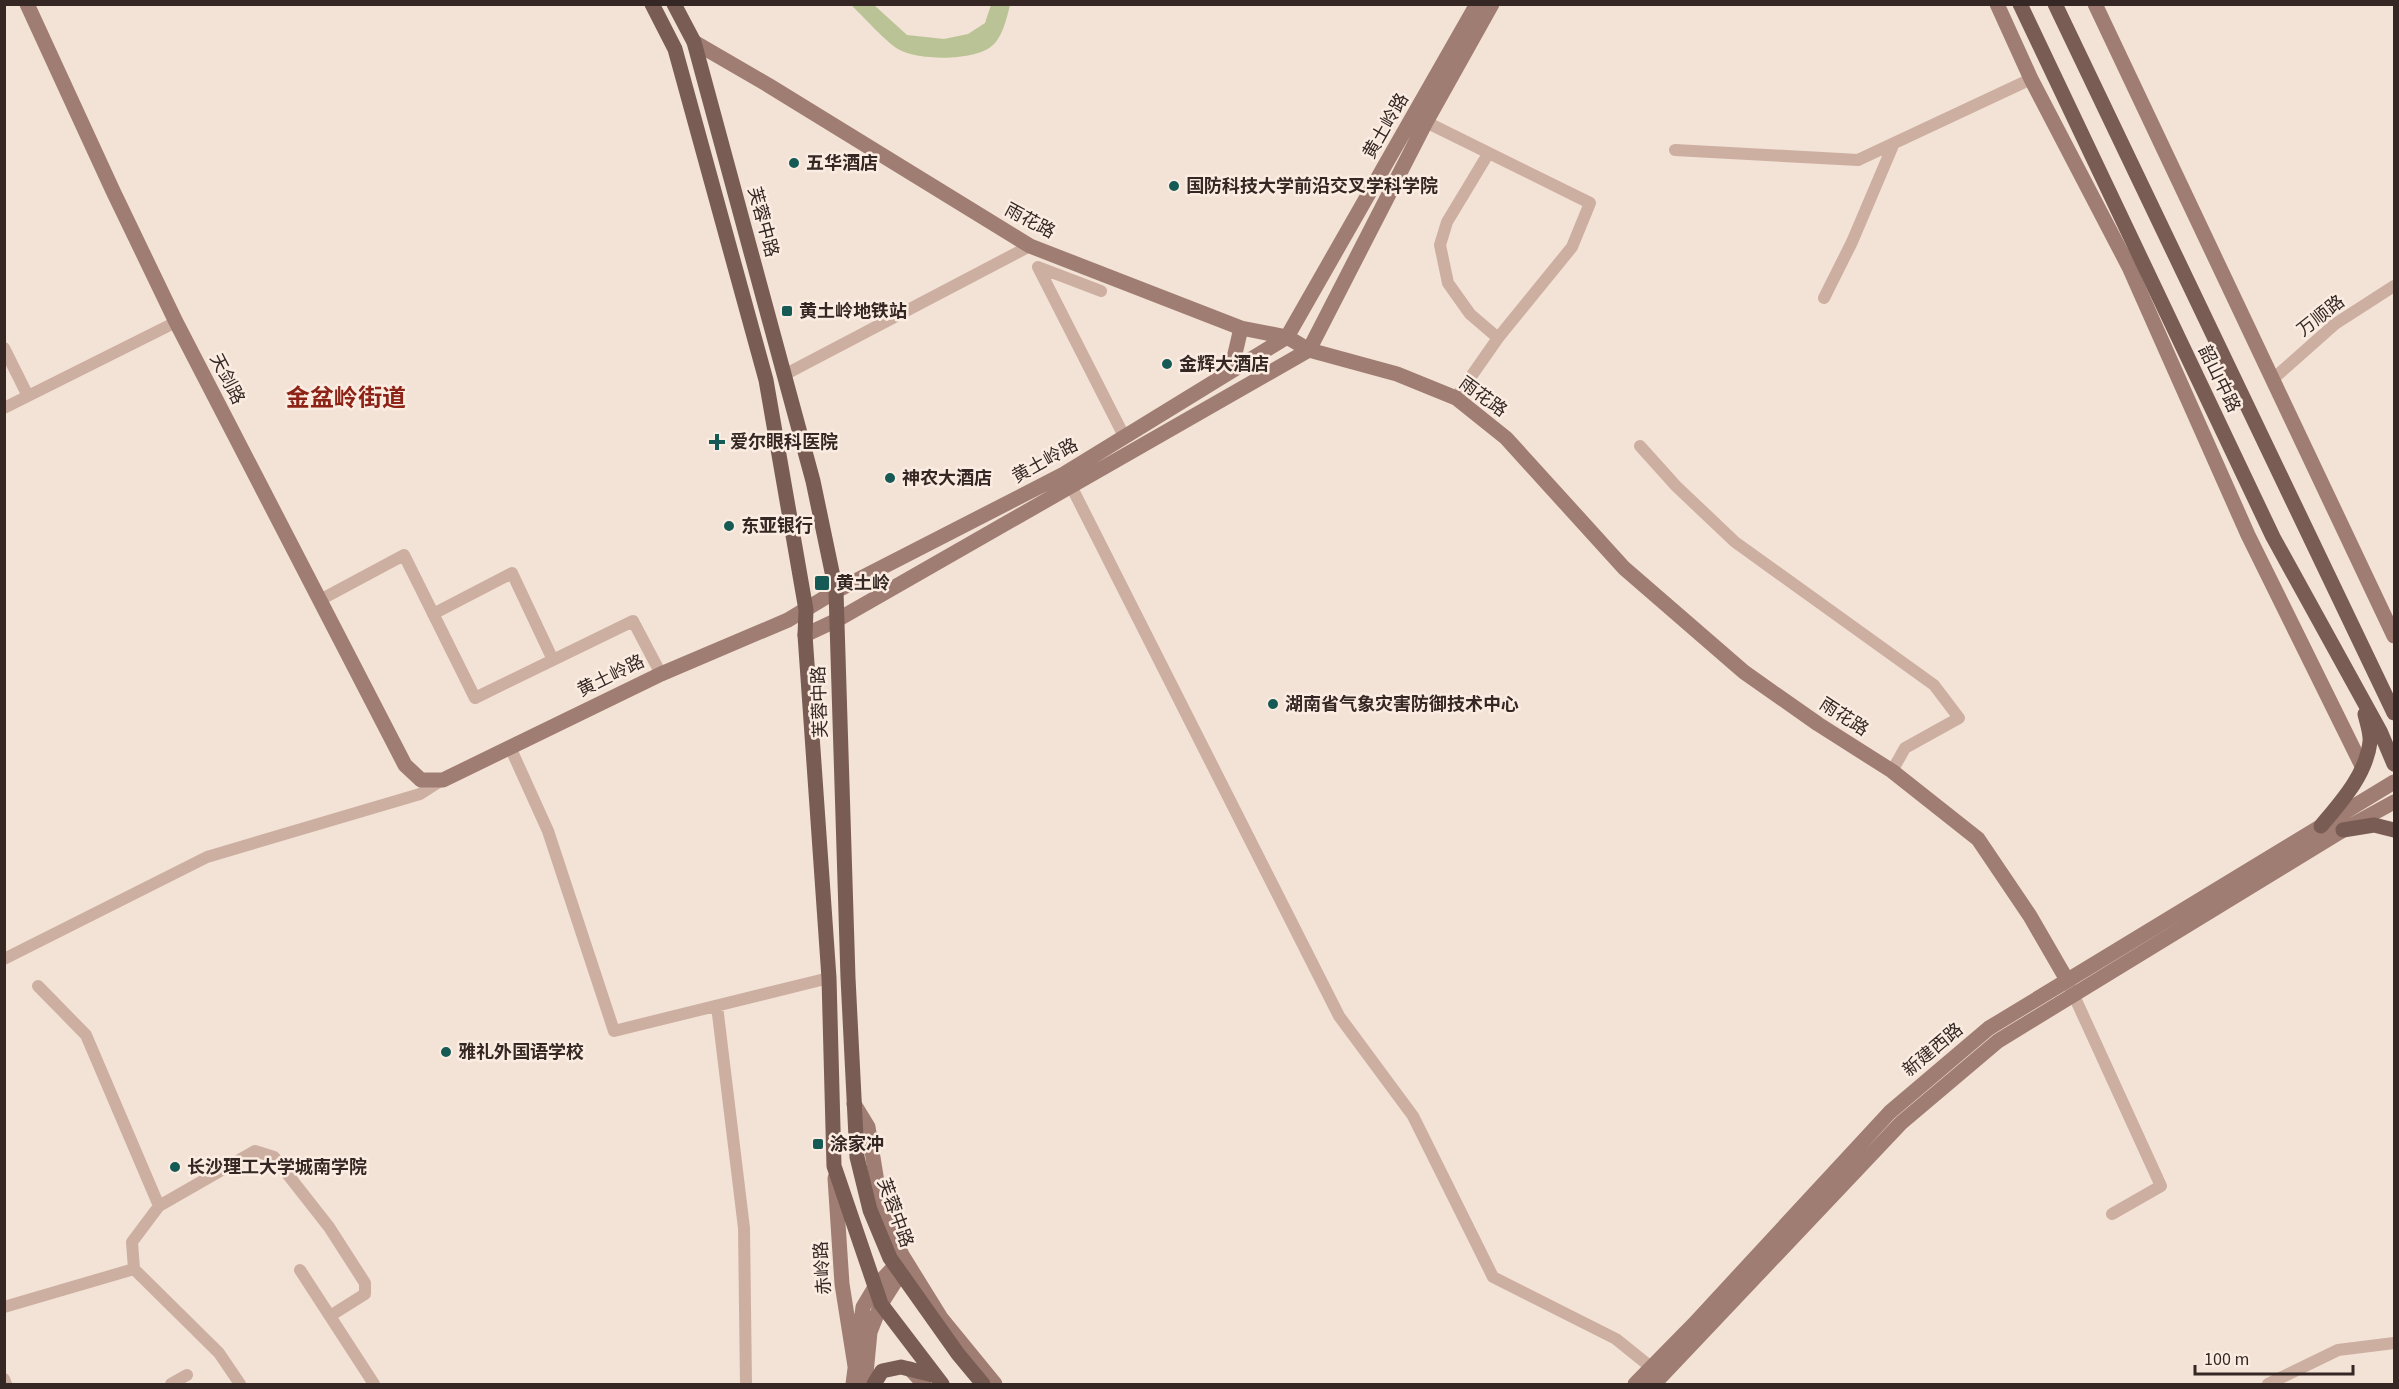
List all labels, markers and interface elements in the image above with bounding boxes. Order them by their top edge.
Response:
street label: 黄土岭路 [1357,89,1415,163]
place label: 五华酒店 [806,151,878,176]
marker: 五华酒店 [787,156,801,170]
place label: 国防科技大学前沿交叉学科学院 [1186,174,1438,199]
marker: 国防科技大学前沿交叉学科学院 [1167,179,1181,193]
street label: 芙蓉中路 [742,184,784,260]
street label: 雨花路 [1000,197,1060,245]
street label: 万顺路 [2292,290,2350,342]
place label: 黄土岭地铁站 [799,299,907,324]
marker: 黄土岭地铁站 [780,304,794,318]
street label: 韶山中路 [2192,341,2246,417]
street label: 天剑路 [204,349,250,409]
place label: 金辉大酒店 [1179,352,1269,377]
marker: 金辉大酒店 [1160,357,1174,371]
street label: 雨花路 [1454,371,1512,423]
district label: 金盆岭街道 [286,381,406,416]
place label: 爱尔眼科医院 [730,430,838,455]
marker: 爱尔眼科医院 [708,433,726,451]
street label: 黄土岭路 [1007,433,1083,489]
place label: 神农大酒店 [902,466,992,491]
marker: 神农大酒店 [883,471,897,485]
place label: 东亚银行 [741,514,813,539]
marker: 东亚银行 [722,519,736,533]
place label: 黄土岭 [836,571,890,596]
marker: 黄土岭 [813,574,831,592]
street label: 黄土岭路 [573,649,649,703]
street label: 芙蓉中路 [806,666,834,738]
place label: 湖南省气象灾害防御技术中心 [1285,692,1519,717]
street label: 雨花路 [1815,692,1873,742]
marker: 湖南省气象灾害防御技术中心 [1266,697,1280,711]
street label: 新建西路 [1897,1017,1969,1083]
place label: 雅礼外国语学校 [458,1040,584,1065]
marker: 雅礼外国语学校 [439,1045,453,1059]
place label: 涂家冲 [830,1132,884,1157]
marker: 涂家冲 [811,1137,825,1151]
place label: 长沙理工大学城南学院 [187,1155,367,1180]
marker: 长沙理工大学城南学院 [168,1160,182,1174]
street label: 芙蓉中路 [871,1175,919,1251]
street label: 赤岭路 [809,1240,837,1296]
scale bar [2195,1338,2352,1376]
text: 100 m [2204,1347,2249,1372]

